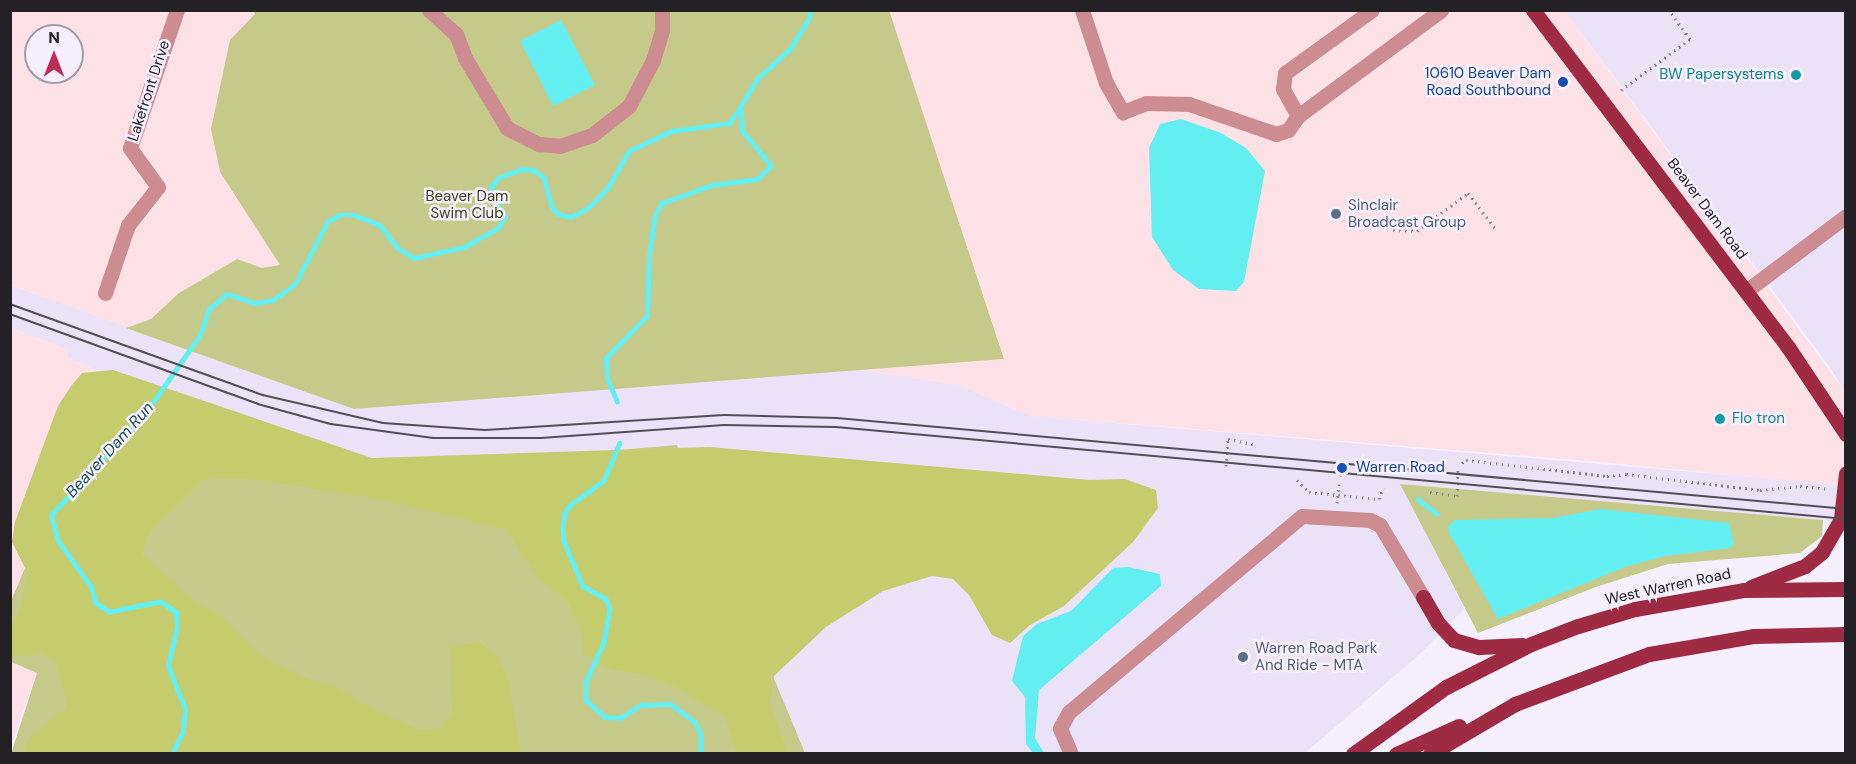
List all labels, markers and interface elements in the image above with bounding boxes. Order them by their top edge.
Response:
north arrow [24,24,84,84]
text: N [48,27,60,48]
street label: Lakefront Drive [124,38,174,144]
place label: 10610 Beaver Dam Road Southbound [1425,64,1551,99]
place label: BW Papersystems [1659,66,1784,84]
marker: BW Papersystems [1789,68,1803,82]
marker: 10610 Beaver Dam Road Southbound [1556,75,1570,89]
street label: Beaver Dam Road [1663,155,1751,263]
park label: Beaver Dam Swim Club [426,187,508,222]
place label: Sinclair Broadcast Group [1348,196,1466,231]
marker: Sinclair Broadcast Group [1329,207,1343,221]
water label: Beaver Dam Run [62,398,158,502]
place label: Flo tron [1732,410,1785,428]
marker: Flo tron [1713,412,1727,426]
marker: Warren Road [1333,459,1351,477]
place label: Warren Road [1356,459,1445,477]
street label: West Warren Road [1603,565,1733,609]
place label: Warren Road Park And Ride - MTA [1255,639,1377,674]
marker: Warren Road Park And Ride - MTA [1236,650,1250,664]

